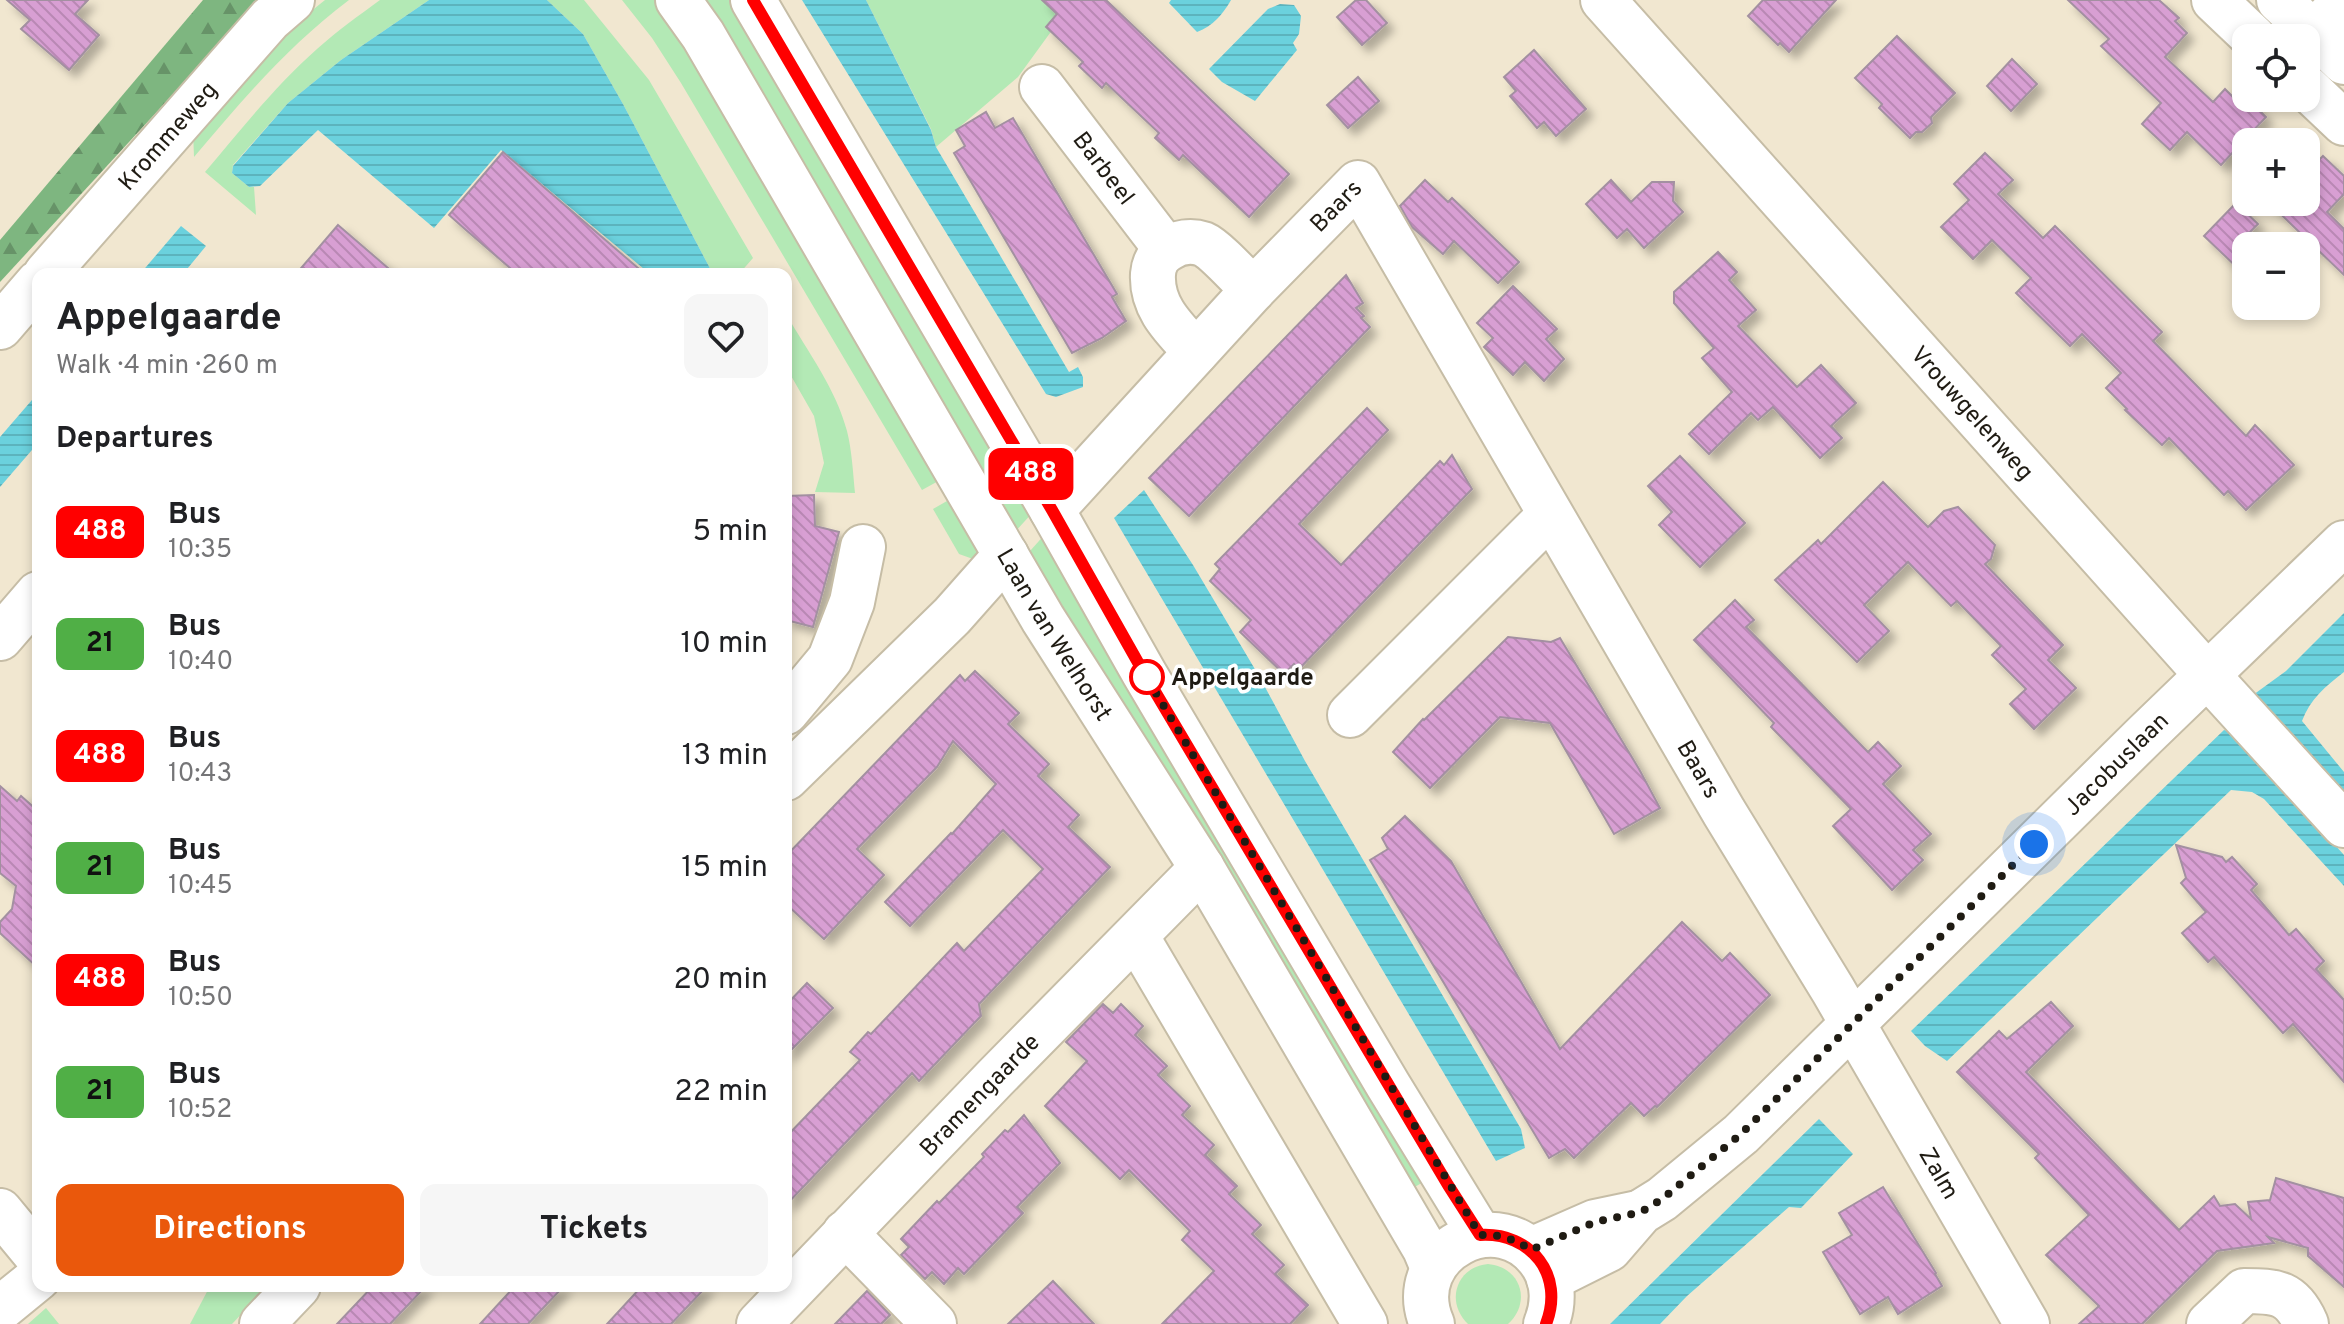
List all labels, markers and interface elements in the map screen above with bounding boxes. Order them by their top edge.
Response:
map controls [2232,24,2320,320]
button: locate [2232,24,2320,112]
street label: Krommeweg [113,76,225,198]
street label: Barbeel [1065,127,1140,212]
button: + [2232,128,2320,216]
street label: Baars [1305,175,1370,240]
button: − [2232,232,2320,320]
button: heart [684,294,768,378]
text: Appelgaarde [56,295,282,344]
street label: Vrouwgelenweg [1903,341,2039,488]
text: Walk · 4 min · 260 m [56,350,278,383]
text: Departures [56,421,214,458]
line badge: 488 [985,448,1077,500]
text: 488 [1004,456,1058,492]
text: Bus [168,497,221,534]
text: 488 [73,514,127,550]
text: 5 min [692,514,768,551]
text: 10:35 [168,534,232,567]
street label: Laan van Welhorst [988,544,1117,727]
text: Bus [168,609,221,646]
text: 21 [86,626,114,662]
text: 10 min [681,626,768,663]
text: 10:40 [168,646,233,679]
marker: Appelgaarde [1130,660,1164,694]
place label: Appelgaarde [1171,664,1314,694]
street label: Jacobuslaan [2059,707,2176,823]
text: Bus [168,721,221,758]
street label: Baars [1669,736,1726,804]
text: 488 [73,738,127,774]
text: 13 min [682,738,768,775]
text: 10:43 [168,758,232,791]
your location [2014,824,2054,864]
text: Bus [168,833,221,870]
text: 21 [86,850,114,886]
text: 15 min [681,850,768,887]
text: 10:45 [168,870,233,903]
text: Bus [168,945,221,982]
text: 488 [73,962,127,998]
text: 20 min [673,962,768,999]
text: 10:50 [168,982,233,1015]
street label: Bramengaarde [914,1028,1047,1164]
text: Bus [168,1057,221,1094]
text: 21 [86,1074,114,1110]
text: 22 min [674,1074,768,1111]
text: 10:52 [168,1094,232,1127]
street label: Zalm [1911,1143,1964,1205]
button: Directions [56,1184,404,1276]
button: Tickets [420,1184,768,1276]

